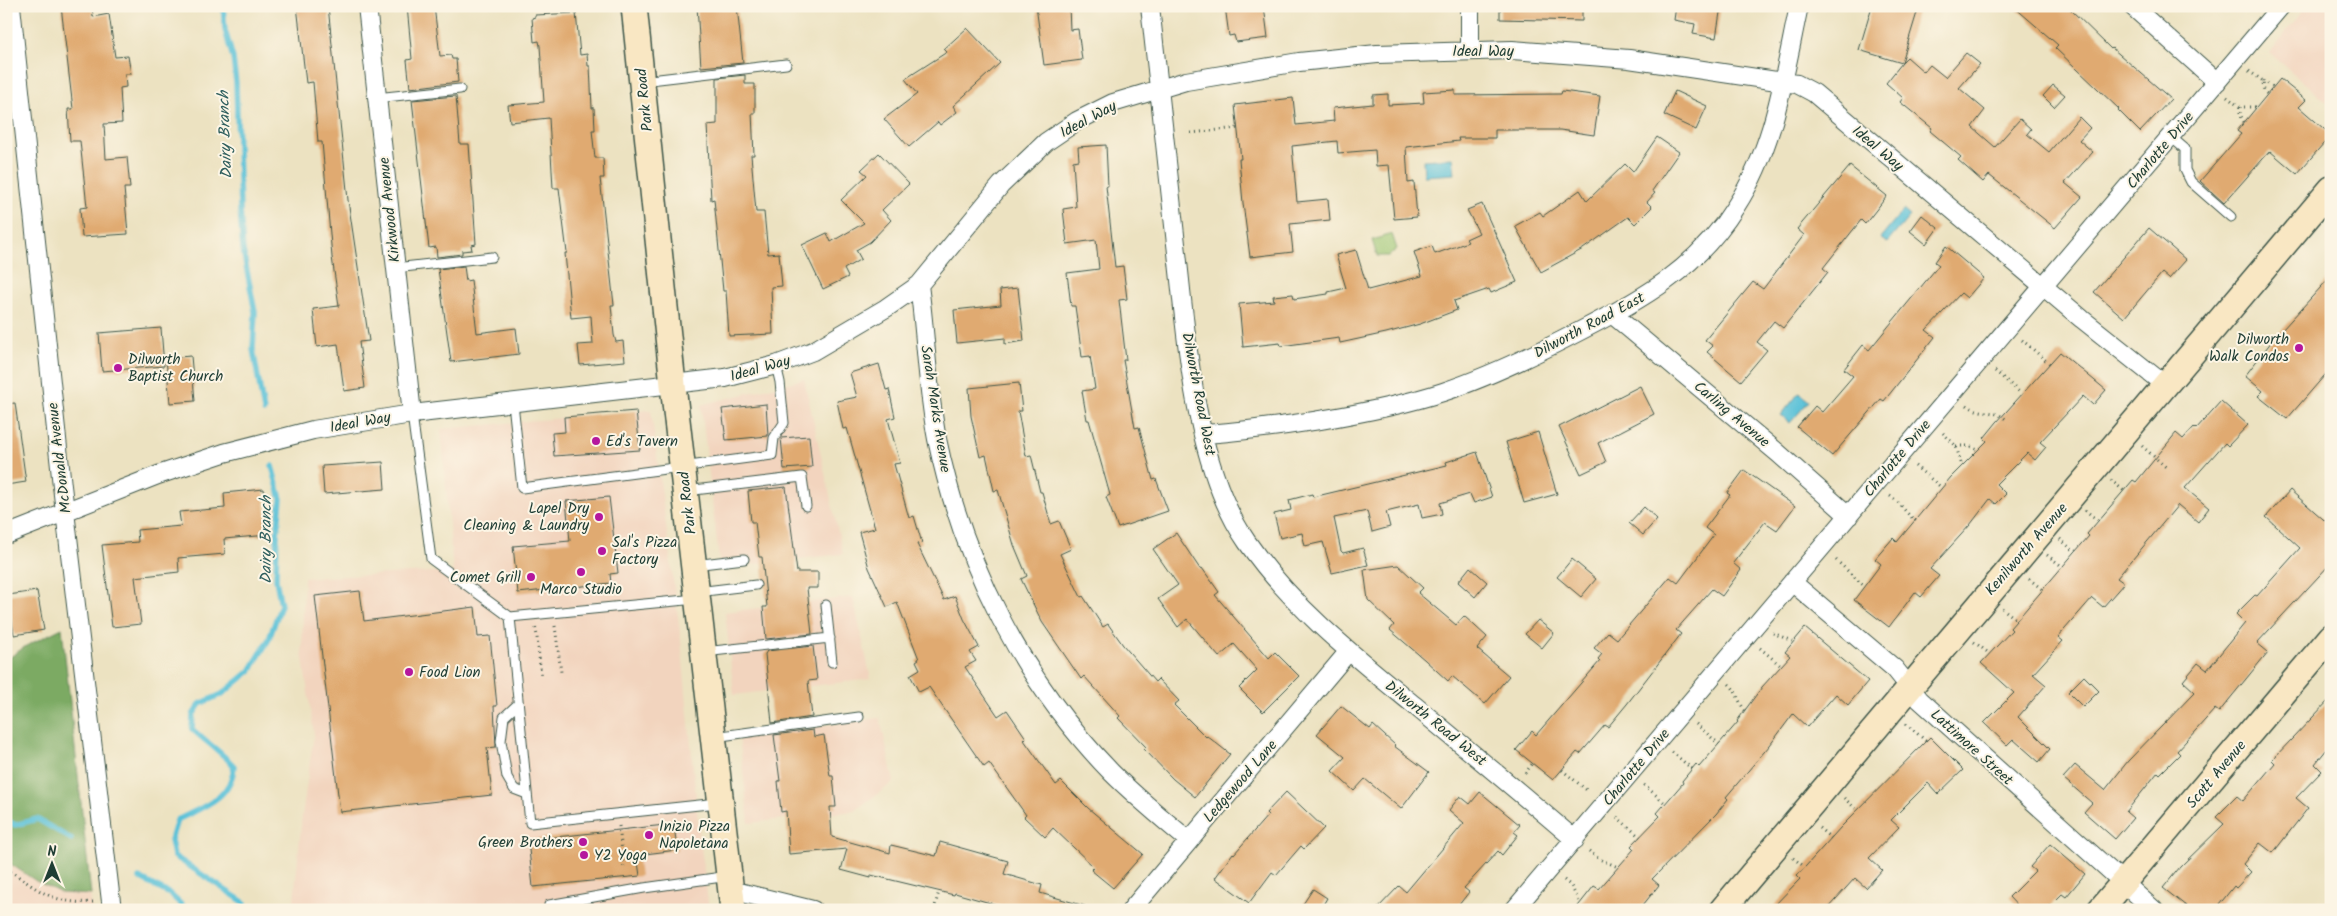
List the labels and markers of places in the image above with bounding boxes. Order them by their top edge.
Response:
place label: Dilworth Walk Condos [2209,328,2290,369]
marker: Dilworth Walk Condos [2293,342,2305,354]
place label: Dilworth Baptist Church [128,348,223,389]
marker: Dilworth Baptist Church [112,362,124,374]
place label: Ed's Tavern [606,430,678,454]
marker: Ed's Tavern [590,435,602,447]
place label: Lapel Dry Cleaning & Laundry [463,497,590,538]
marker: Lapel Dry Cleaning & Laundry [593,511,605,523]
place label: Sal's Pizza Factory [612,531,677,572]
marker: Sal's Pizza Factory [596,545,608,557]
place label: Comet Grill [450,566,521,590]
marker: Marco Studio [575,566,587,578]
marker: Comet Grill [525,571,537,583]
place label: Marco Studio [540,578,622,602]
place label: Food Lion [419,661,481,685]
marker: Food Lion [403,666,415,678]
place label: Inizio Pizza Napoletana [659,815,730,856]
marker: Inizio Pizza Napoletana [643,829,655,841]
place label: Green Brothers [478,831,574,855]
marker: Green Brothers [577,836,589,848]
place label: Y2 Yoga [594,844,647,868]
marker: Y2 Yoga [578,849,590,861]

